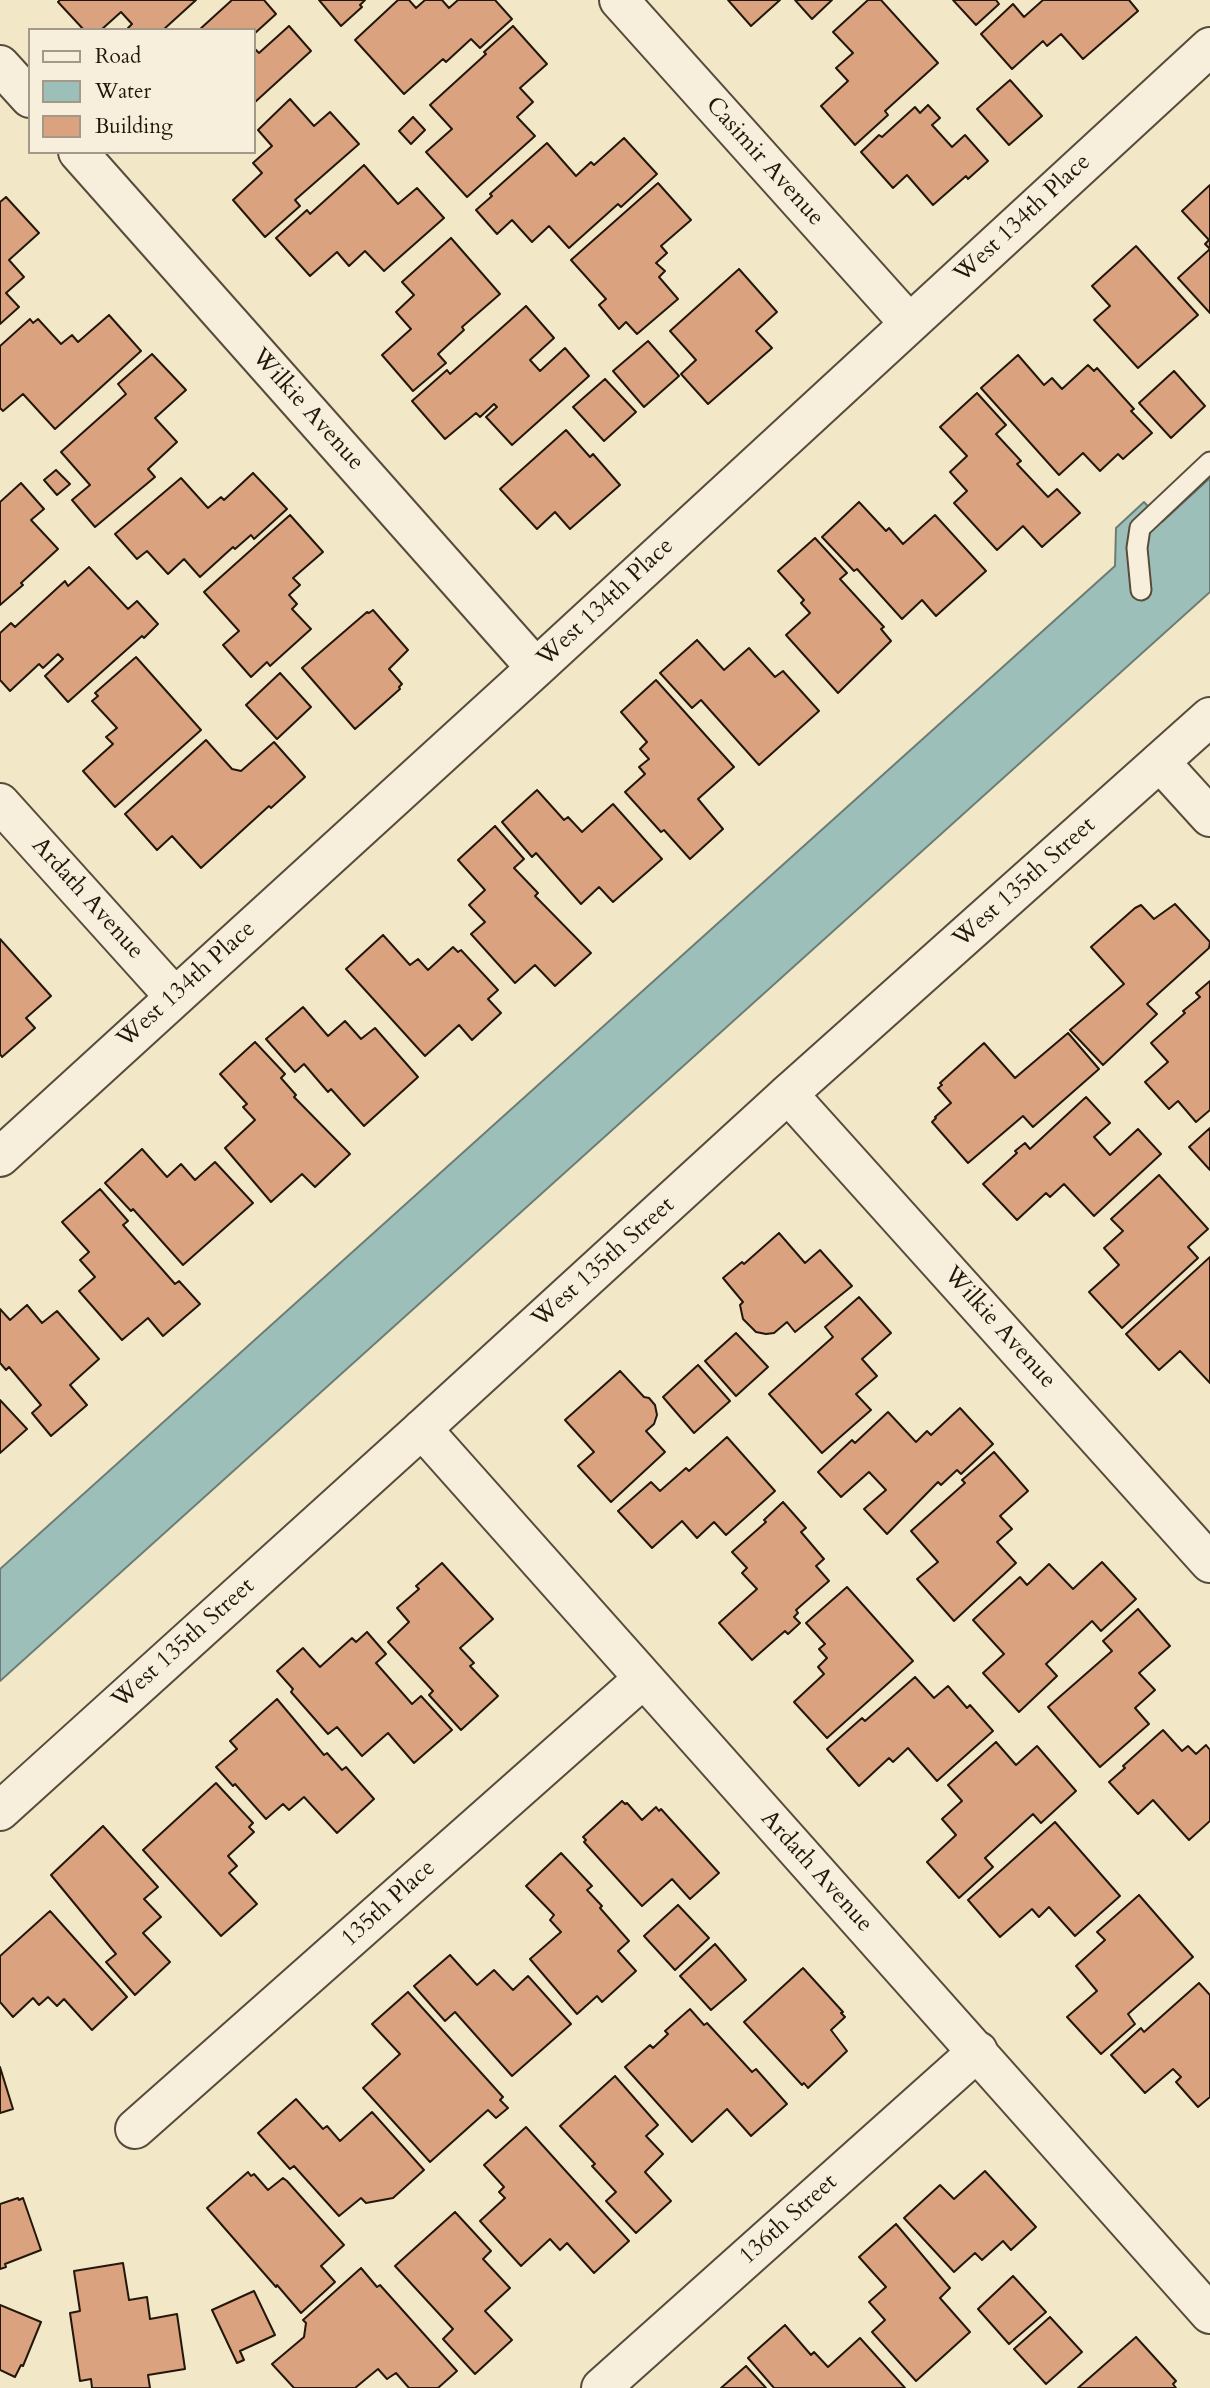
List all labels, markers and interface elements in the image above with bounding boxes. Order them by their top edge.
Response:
legend [28,28,256,154]
text: Road [95,42,141,71]
text: Water [95,77,151,106]
street label: Casimir Avenue [699,92,829,232]
text: Building [95,112,173,141]
street label: West 134th Place [949,148,1097,290]
street label: Wilkie Avenue [245,343,369,477]
street label: West 134th Place [532,532,680,674]
street label: West 135th Street [948,812,1102,954]
street label: Ardath Avenue [25,832,149,966]
street label: West 134th Place [112,915,262,1055]
street label: West 135th Street [527,1192,681,1334]
street label: Wilkie Avenue [937,1261,1061,1395]
street label: West 135th Street [107,1573,261,1715]
street label: Ardath Avenue [754,1805,878,1939]
street label: 135th Place [336,1854,442,1954]
street label: 136th Street [734,2169,844,2271]

